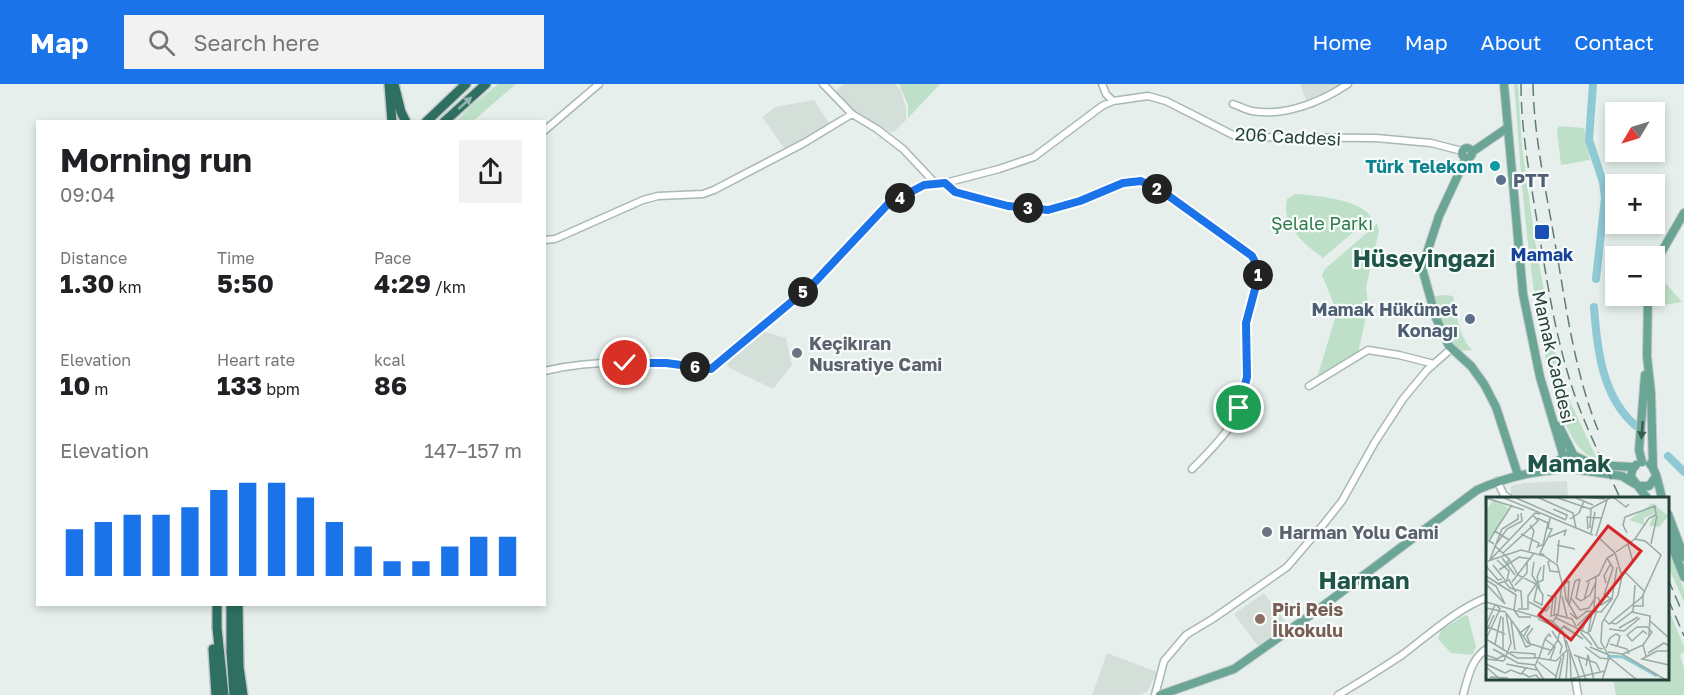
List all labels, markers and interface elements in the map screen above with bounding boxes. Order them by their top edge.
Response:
search box [124,15,544,69]
text: Map [30,26,88,59]
icon: search [145,26,178,59]
text: Search here [193,29,319,56]
text: Home [1312,29,1372,55]
text: Map [1405,29,1448,55]
text: About [1481,29,1541,55]
text: Contact [1574,29,1654,55]
one-way arrow [458,96,473,110]
north arrow [1605,102,1665,162]
map controls [1605,102,1665,306]
street label: 206 Caddesi [1234,122,1342,150]
text: Morning run [60,140,252,179]
button: share [459,140,522,203]
place label: Türk Telekom [1365,155,1483,177]
marker: Türk Telekom [1488,159,1502,173]
place label: PTT [1513,169,1549,191]
marker: PTT [1494,173,1508,187]
pin: 2 [1142,174,1172,204]
button: + [1605,174,1665,234]
text: 2 [1152,179,1162,199]
text: 09:04 [60,182,115,206]
pin: 4 [885,183,915,213]
text: 4 [895,188,905,208]
pin: 3 [1013,193,1043,223]
text: 3 [1023,198,1033,218]
park label: Şelale Parkı [1271,212,1373,234]
marker: Mamak [1533,223,1551,241]
district label: Hüseyingazi [1353,243,1495,272]
place label: Mamak [1510,243,1574,265]
button: − [1605,246,1665,306]
text: Distance [60,248,127,268]
text: Time [217,248,255,268]
text: Pace [374,248,411,268]
pin: 1 [1243,260,1273,290]
text: 1 [1254,265,1262,285]
text: 1.30 [60,268,114,299]
text: 5:50 [217,268,274,299]
text: 4:29 [374,268,431,299]
text: km [114,277,142,297]
text: /km [431,277,466,297]
pin: 5 [788,277,818,307]
text: 5 [798,282,808,302]
street label: Mamak Caddesi [1528,288,1580,426]
place label: Mamak Hükümet Konağı [1311,298,1458,341]
marker: Mamak Hükümet Konağı [1463,312,1477,326]
place label: Keçikıran Nusratiye Cami [809,332,942,375]
pin [599,337,650,388]
icon: check [608,346,641,379]
marker: Keçikıran Nusratiye Cami [790,346,804,360]
text: Elevation [60,350,131,370]
text: Heart rate [217,350,295,370]
text: kcal [374,350,406,370]
pin: 6 [680,352,710,382]
text: 6 [690,357,700,377]
text: 10 [60,370,90,401]
text: 133 [217,370,262,401]
text: 86 [374,370,407,401]
text: m [90,379,108,399]
text: bpm [262,379,300,399]
pin [1213,382,1264,433]
icon: arrive [1222,391,1255,424]
one-way arrow [1637,421,1647,440]
text: Elevation [60,438,149,462]
text: 147–157 m [424,438,522,462]
district label: Mamak [1527,448,1611,477]
inset map [1486,497,1669,680]
place label: Harman Yolu Cami [1279,521,1439,543]
marker: Harman Yolu Cami [1260,525,1274,539]
district label: Harman [1319,565,1409,594]
place label: Piri Reis İlkokulu [1272,598,1343,641]
marker: Piri Reis İlkokulu [1253,612,1267,626]

